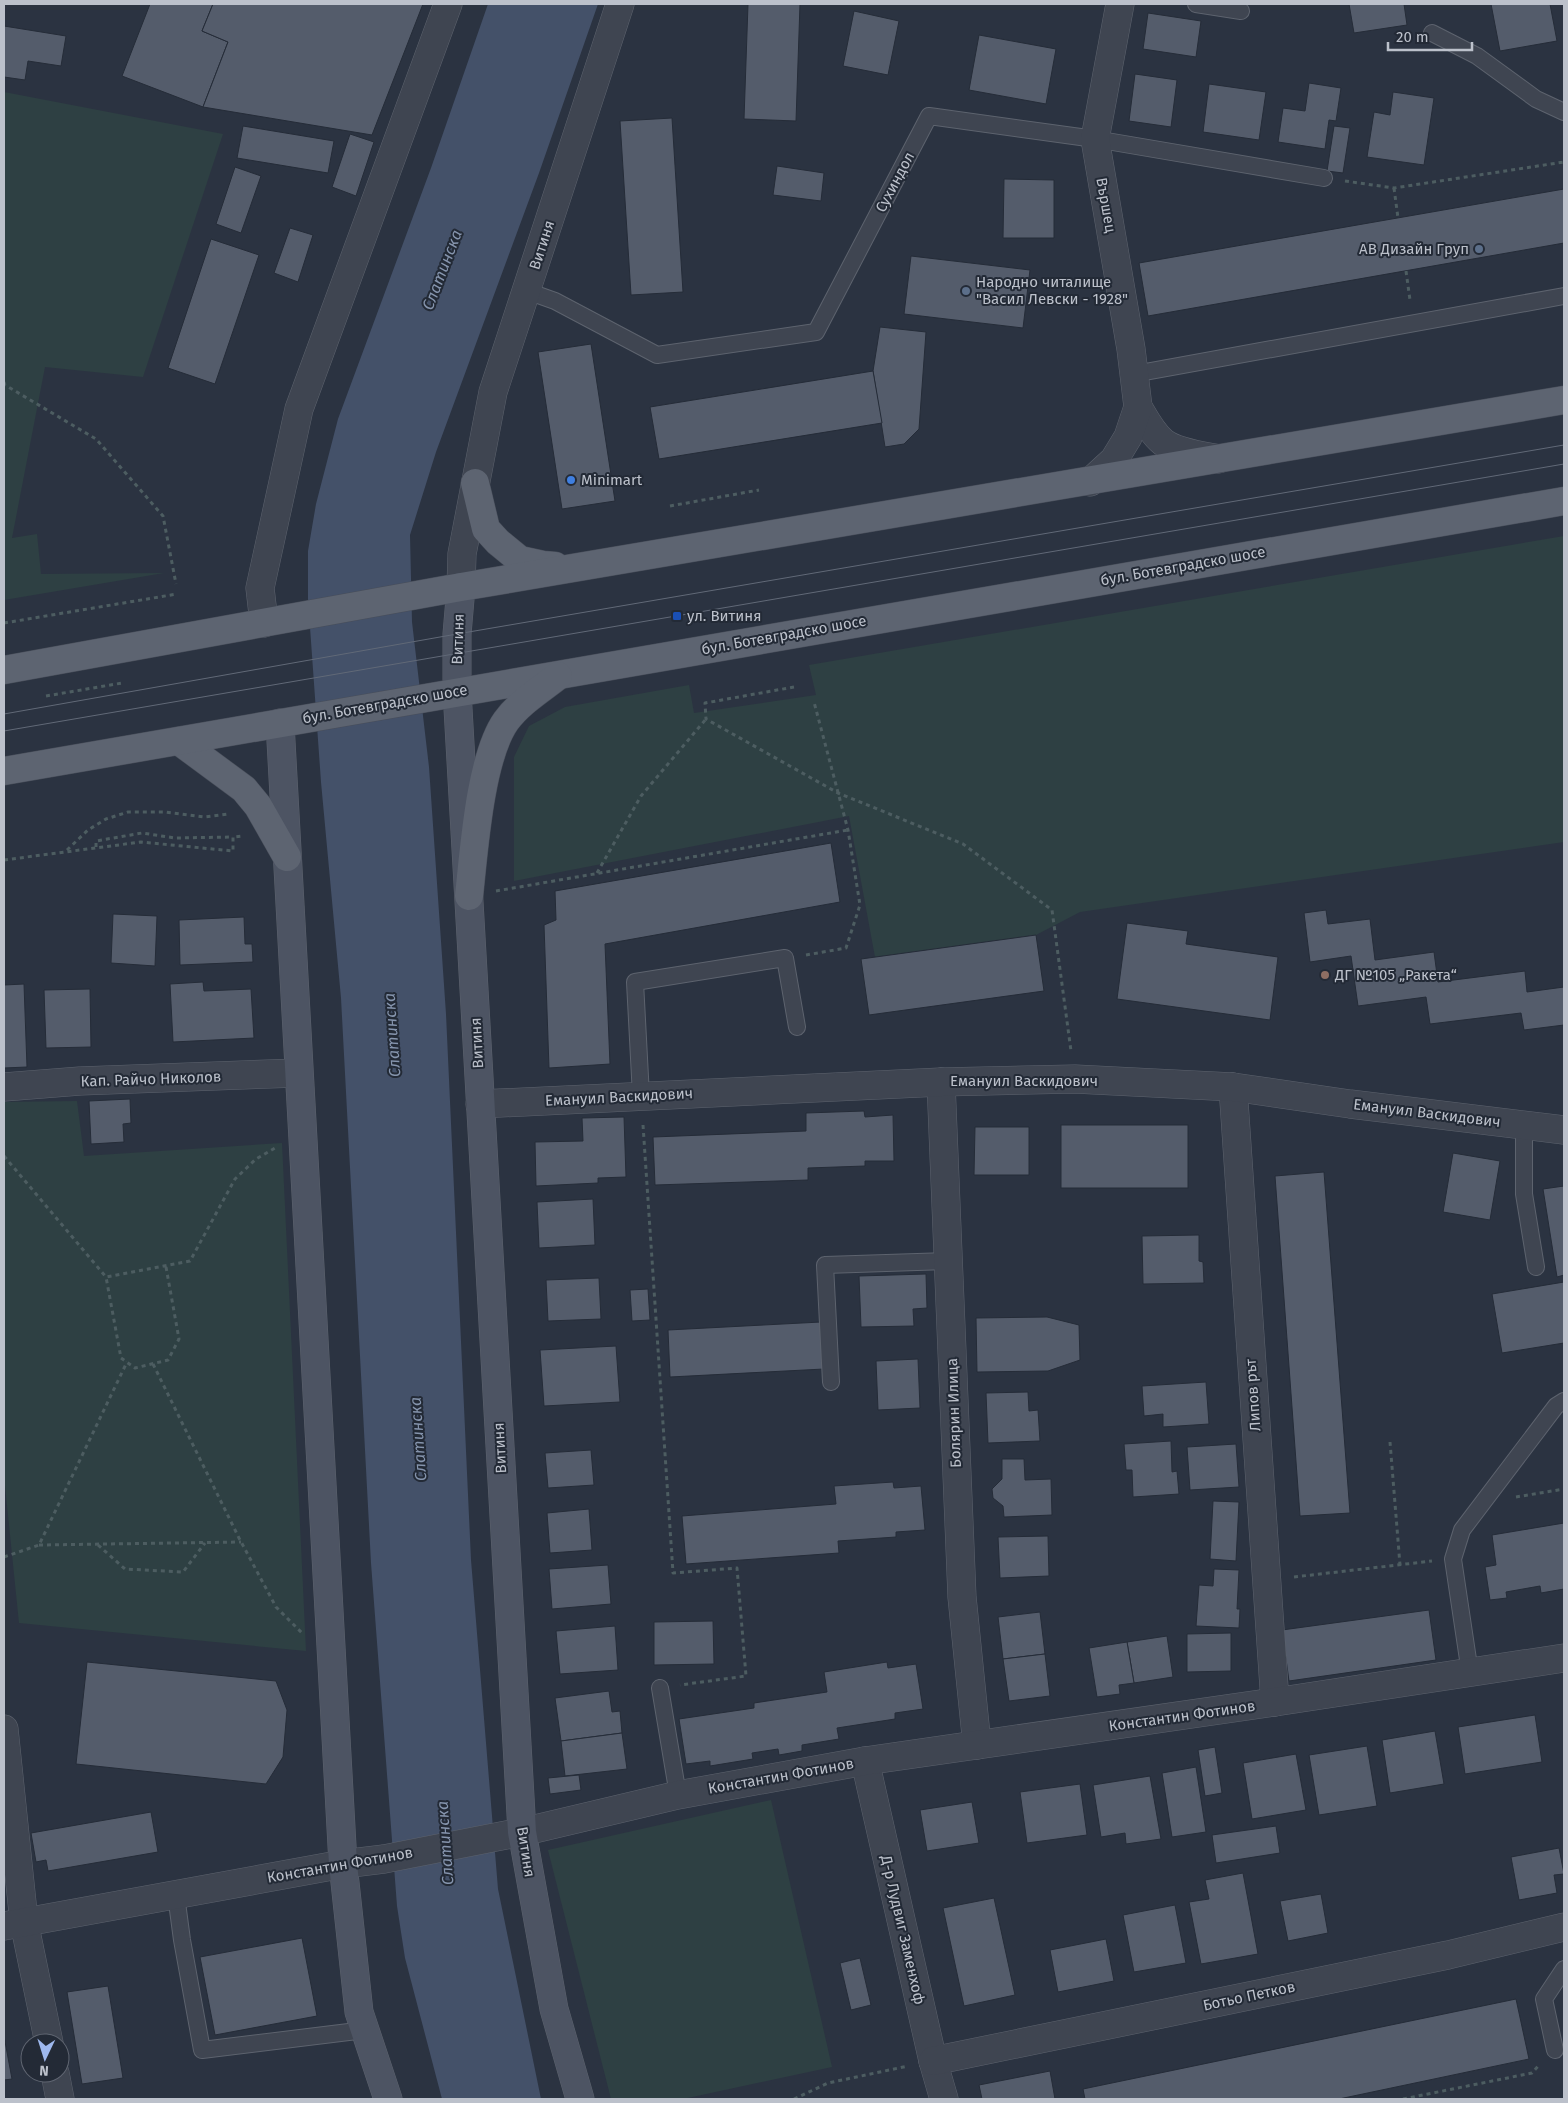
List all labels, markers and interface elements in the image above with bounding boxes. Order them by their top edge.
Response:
scale bar [1388,20,1472,52]
text: 20 m [1396,28,1429,46]
street label: Сухиндол [872,149,918,215]
street label: Вършец [1092,176,1120,234]
street label: Витиня [526,218,558,272]
water label: Слатинска [418,227,466,313]
place label: АВ Дизайн Груп [1359,240,1469,258]
marker: АВ Дизайн Груп [1473,243,1485,255]
place label: Народно читалище "Васил Левски - 1928" [976,273,1128,308]
marker: Народно читалище "Васил Левски - 1928" [960,285,972,297]
place label: Minimart [581,471,643,489]
marker: Minimart [565,474,577,486]
street label: бул. Ботевградско шосе [1099,543,1267,589]
place label: ул. Витиня [687,607,761,625]
marker: ул. Витиня [671,610,683,622]
street label: бул. Ботевградско шосе [700,612,868,658]
street label: Витиня [448,613,468,665]
street label: бул. Ботевградско шосе [301,681,469,727]
place label: ДГ №105 „Ракета“ [1334,966,1457,984]
marker: ДГ №105 „Ракета“ [1319,969,1331,981]
water label: Слатинска [380,992,404,1078]
street label: Витиня [467,1017,487,1069]
street label: Кап. Райчо Николов [80,1068,222,1090]
street label: Емануил Васкидович [950,1072,1098,1090]
street label: Емануил Васкидович [545,1084,693,1110]
street label: Емануил Васкидович [1352,1095,1502,1131]
street label: Болярин Илица [943,1358,965,1468]
street label: Липов рът [1241,1358,1265,1432]
water label: Слатинска [406,1396,430,1482]
street label: Витиня [490,1422,510,1474]
street label: Константин Фотинов [1108,1697,1256,1735]
street label: Константин Фотинов [707,1754,855,1798]
water label: Слатинска [433,1800,457,1886]
street label: Витиня [513,1825,539,1879]
street label: Константин Фотинов [266,1843,414,1887]
street label: Д-р Лудвиг Заменхоф [877,1853,929,2006]
street label: Ботьо Петков [1201,1977,1297,2015]
north arrow [20,2033,70,2083]
text: N [39,2062,49,2079]

